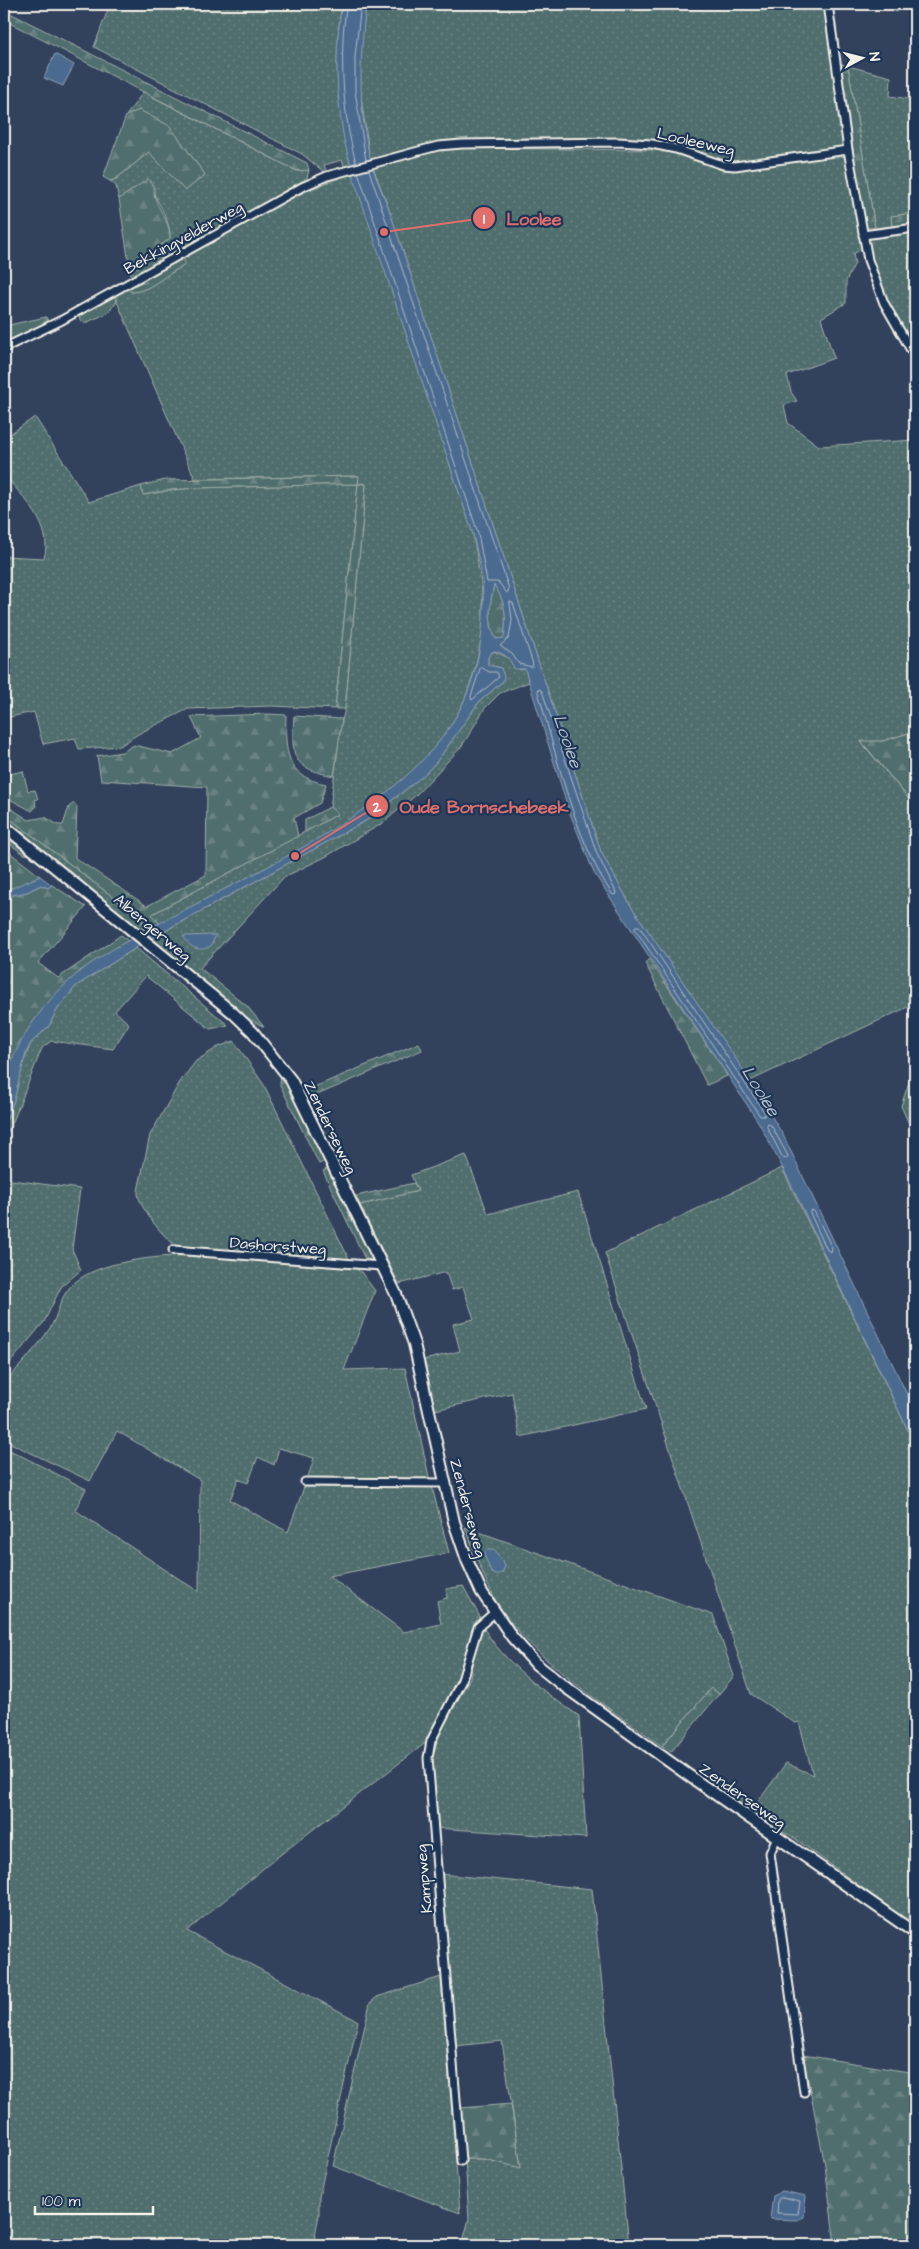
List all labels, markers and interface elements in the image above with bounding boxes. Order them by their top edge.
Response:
north arrow [836,32,886,82]
text: N [863,51,884,62]
street label: Looleeweg [655,122,737,163]
street label: Bekkingvelderweg [120,196,248,281]
callout: Loolee [472,202,572,235]
text: Loolee [506,207,562,232]
text: 1 [483,209,485,230]
water label: Loolee [547,711,589,772]
callout: Oude Bornschebeek [365,790,578,823]
text: Oude Bornschebeek [400,795,569,820]
text: 2 [372,797,382,818]
street label: Albergerweg [108,889,196,967]
water label: Loolee [735,1061,786,1122]
street label: Zenderseweg [297,1077,362,1178]
street label: Dashorstweg [229,1232,327,1261]
street label: Zenderseweg [443,1456,492,1560]
street label: Zenderseweg [694,1758,790,1835]
street label: Kampweg [410,1843,439,1914]
scale bar [35,2184,152,2216]
text: 100 m [42,2191,81,2212]

